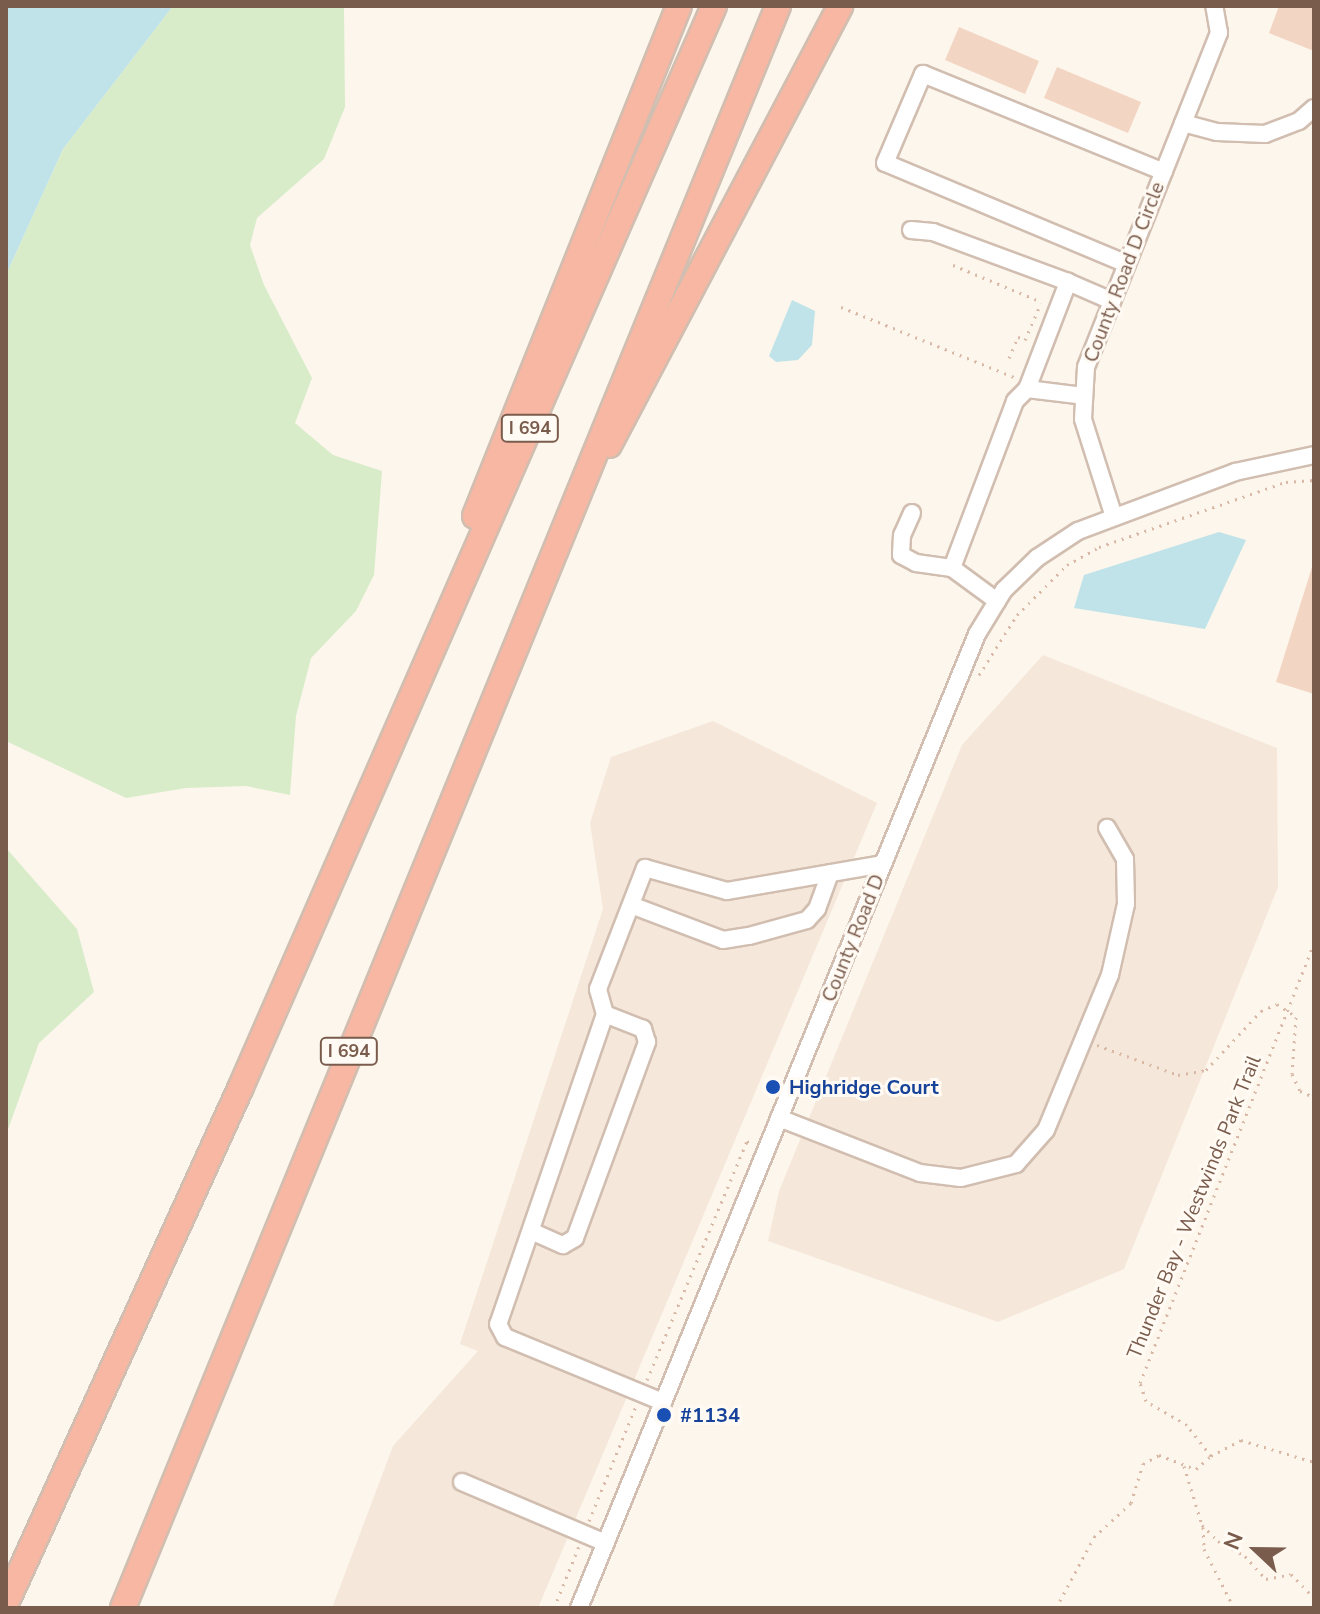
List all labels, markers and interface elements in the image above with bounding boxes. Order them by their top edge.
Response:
street label: County Road D Circle [1078,178,1170,366]
road number: I 694 [500,414,560,442]
street label: County Road D [816,871,890,1005]
road number: I 694 [319,1037,379,1065]
street label: Thunder Bay - Westwinds Park Trail [1122,1052,1266,1362]
place label: Highridge Court [789,1075,939,1099]
marker: Highridge Court [764,1078,782,1096]
place label: #1134 [680,1403,740,1427]
marker: #1134 [655,1406,673,1424]
north arrow [1216,1510,1296,1590]
text: N [1217,1528,1251,1554]

